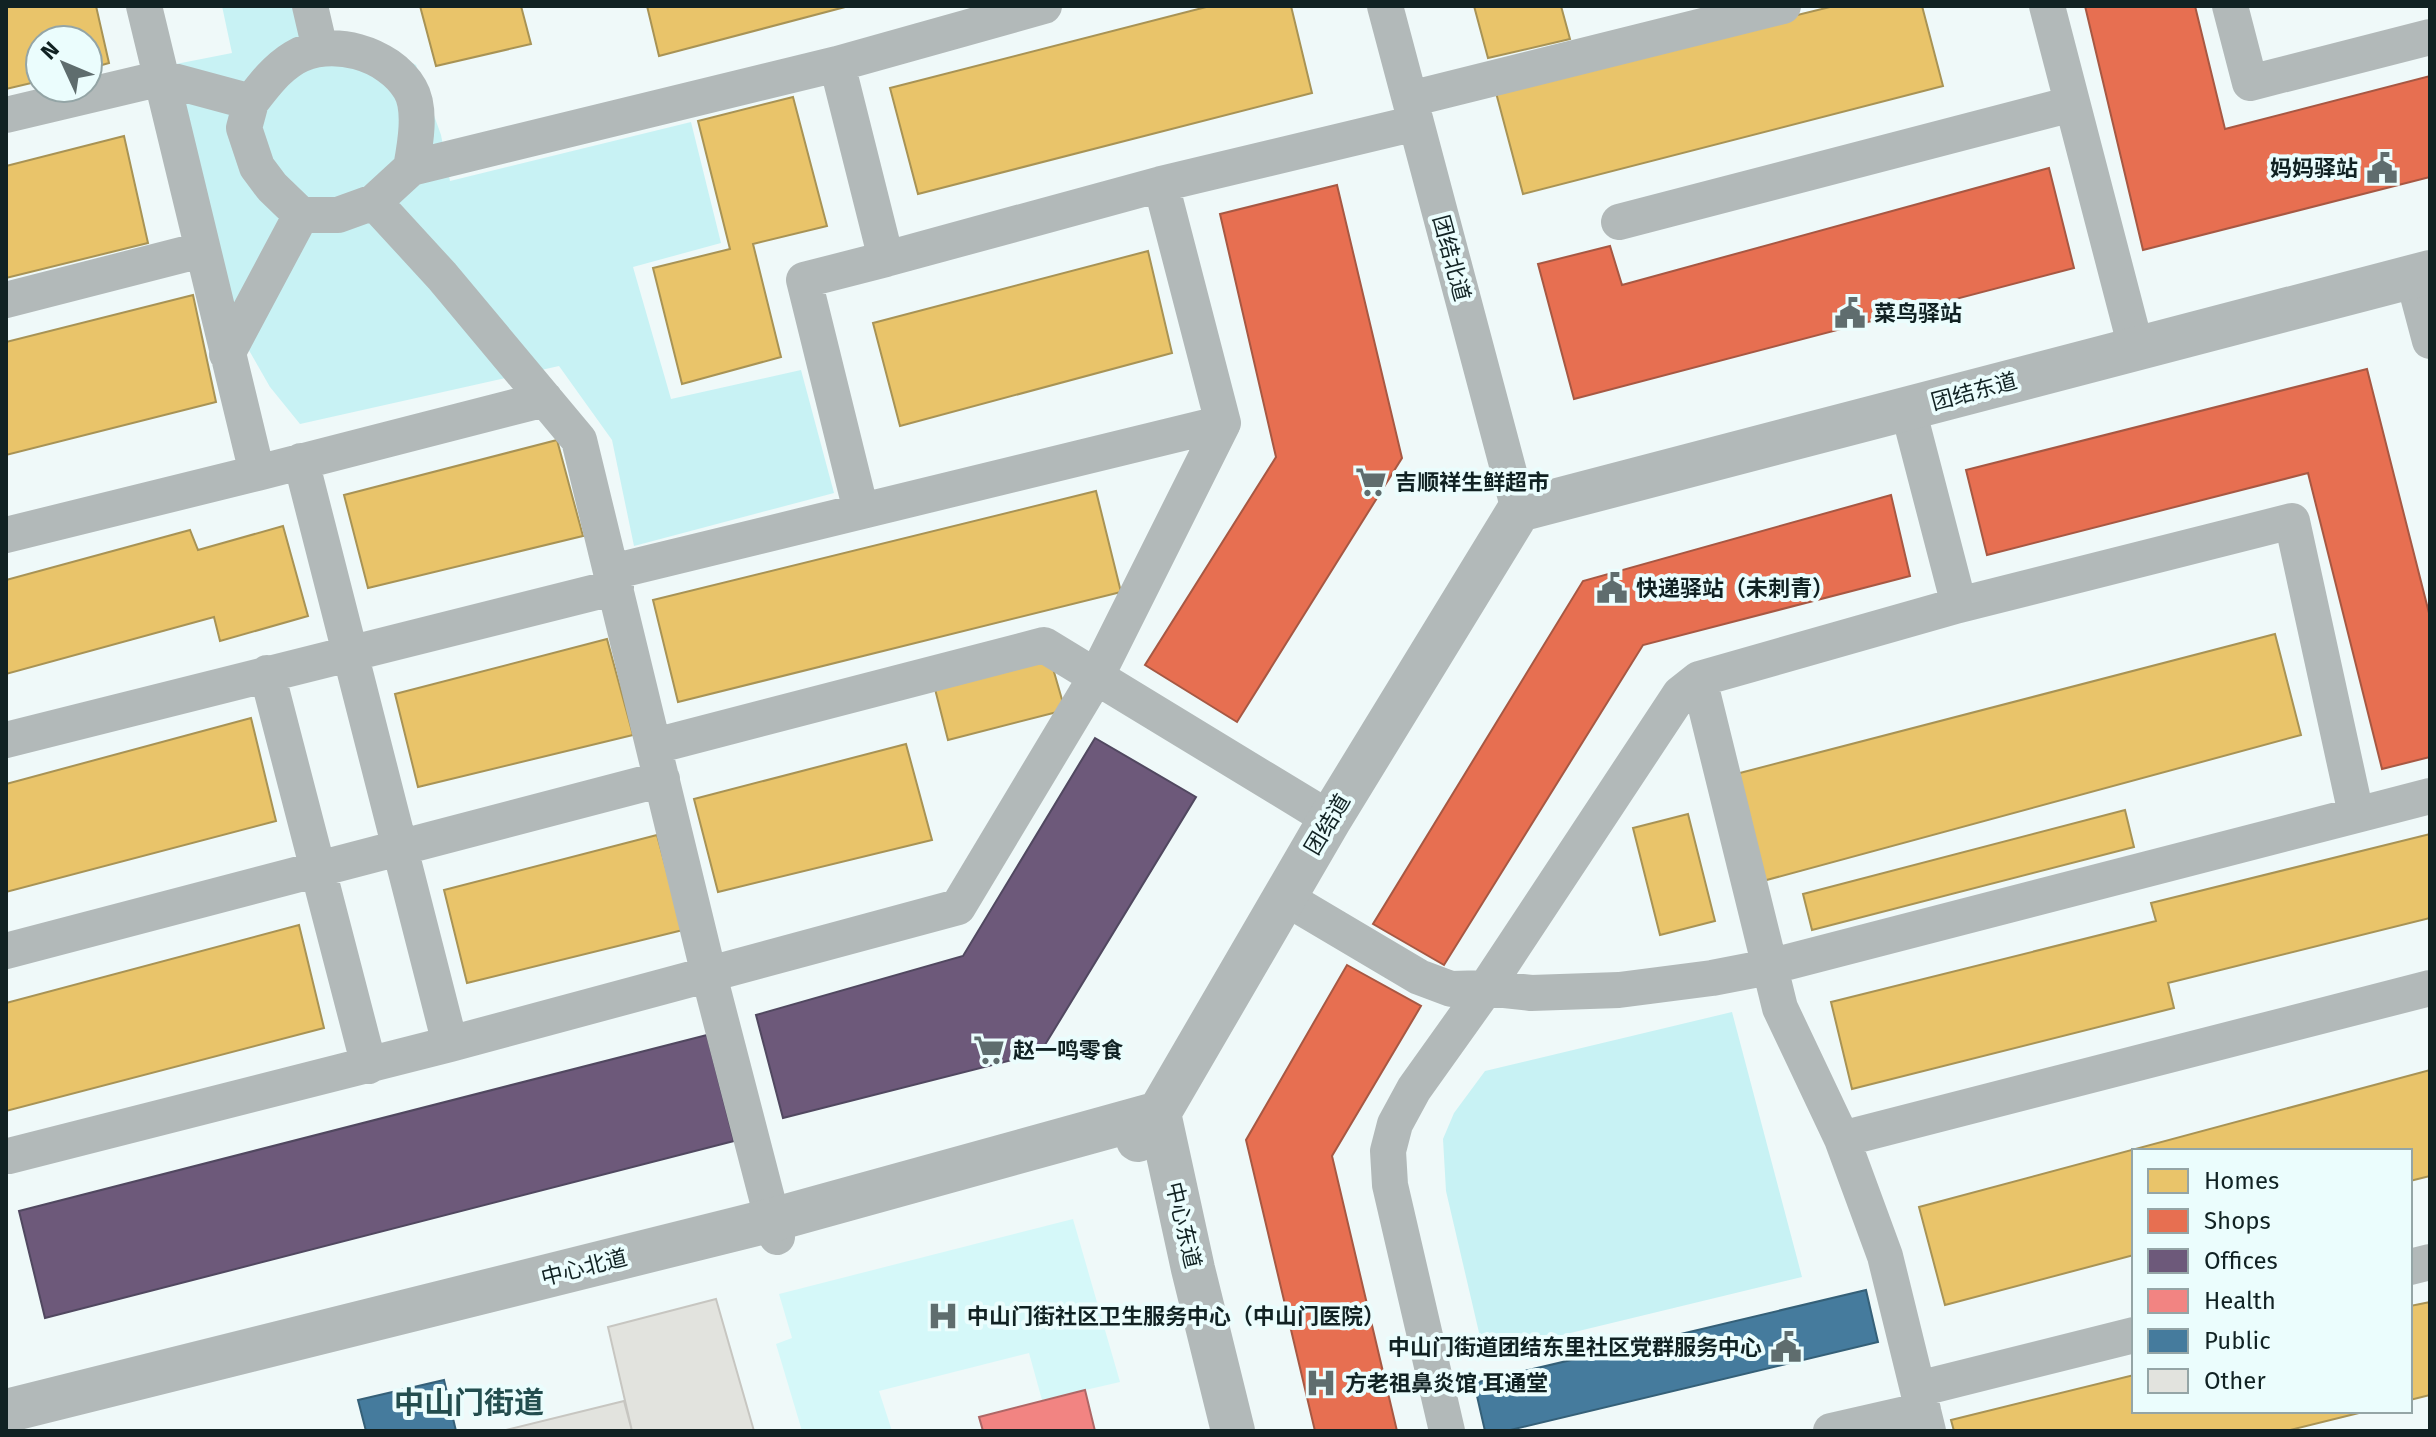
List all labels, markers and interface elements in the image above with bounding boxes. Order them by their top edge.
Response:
north arrow [24,24,104,104]
text: N [35,36,65,65]
public building icon: 妈妈驿站 [2365,151,2399,185]
place label: 妈妈驿站 [2270,155,2358,182]
street label: 团结北道 [1427,212,1476,304]
public building icon: 菜鸟驿站 [1833,296,1867,330]
place label: 菜鸟驿站 [1874,300,1962,327]
street label: 团结东道 [1928,367,2020,416]
supermarket icon: 吉顺祥生鲜超市 [1354,465,1388,499]
place label: 吉顺祥生鲜超市 [1395,469,1549,496]
public building icon: 快递驿站（未刺青） [1595,571,1629,605]
place label: 快递驿站（未刺青） [1636,575,1834,602]
street label: 团结道 [1299,789,1356,860]
supermarket icon: 赵一鸣零食 [972,1033,1006,1067]
place label: 赵一鸣零食 [1013,1037,1123,1064]
legend [2132,1149,2412,1413]
text: Homes [2204,1167,2279,1195]
street label: 中心东道 [1160,1179,1207,1271]
text: Shops [2204,1207,2271,1235]
street label: 中心北道 [538,1244,630,1291]
text: Offices [2204,1247,2278,1275]
text: Health [2204,1287,2276,1315]
hospital icon: 中山门街社区卫生服务中心（中山门医院） [926,1299,960,1333]
place label: 中山门街社区卫生服务中心（中山门医院） [967,1303,1385,1330]
text: Public [2204,1327,2271,1355]
public building icon: 中山门街道团结东里社区党群服务中心 [1769,1330,1803,1364]
place label: 中山门街道团结东里社区党群服务中心 [1388,1334,1762,1361]
hospital icon: 方老祖鼻炎馆 耳通堂 [1304,1366,1338,1400]
text: Other [2204,1367,2266,1395]
place label: 方老祖鼻炎馆 耳通堂 [1345,1370,1548,1397]
district label: 中山门街道 [394,1385,544,1421]

